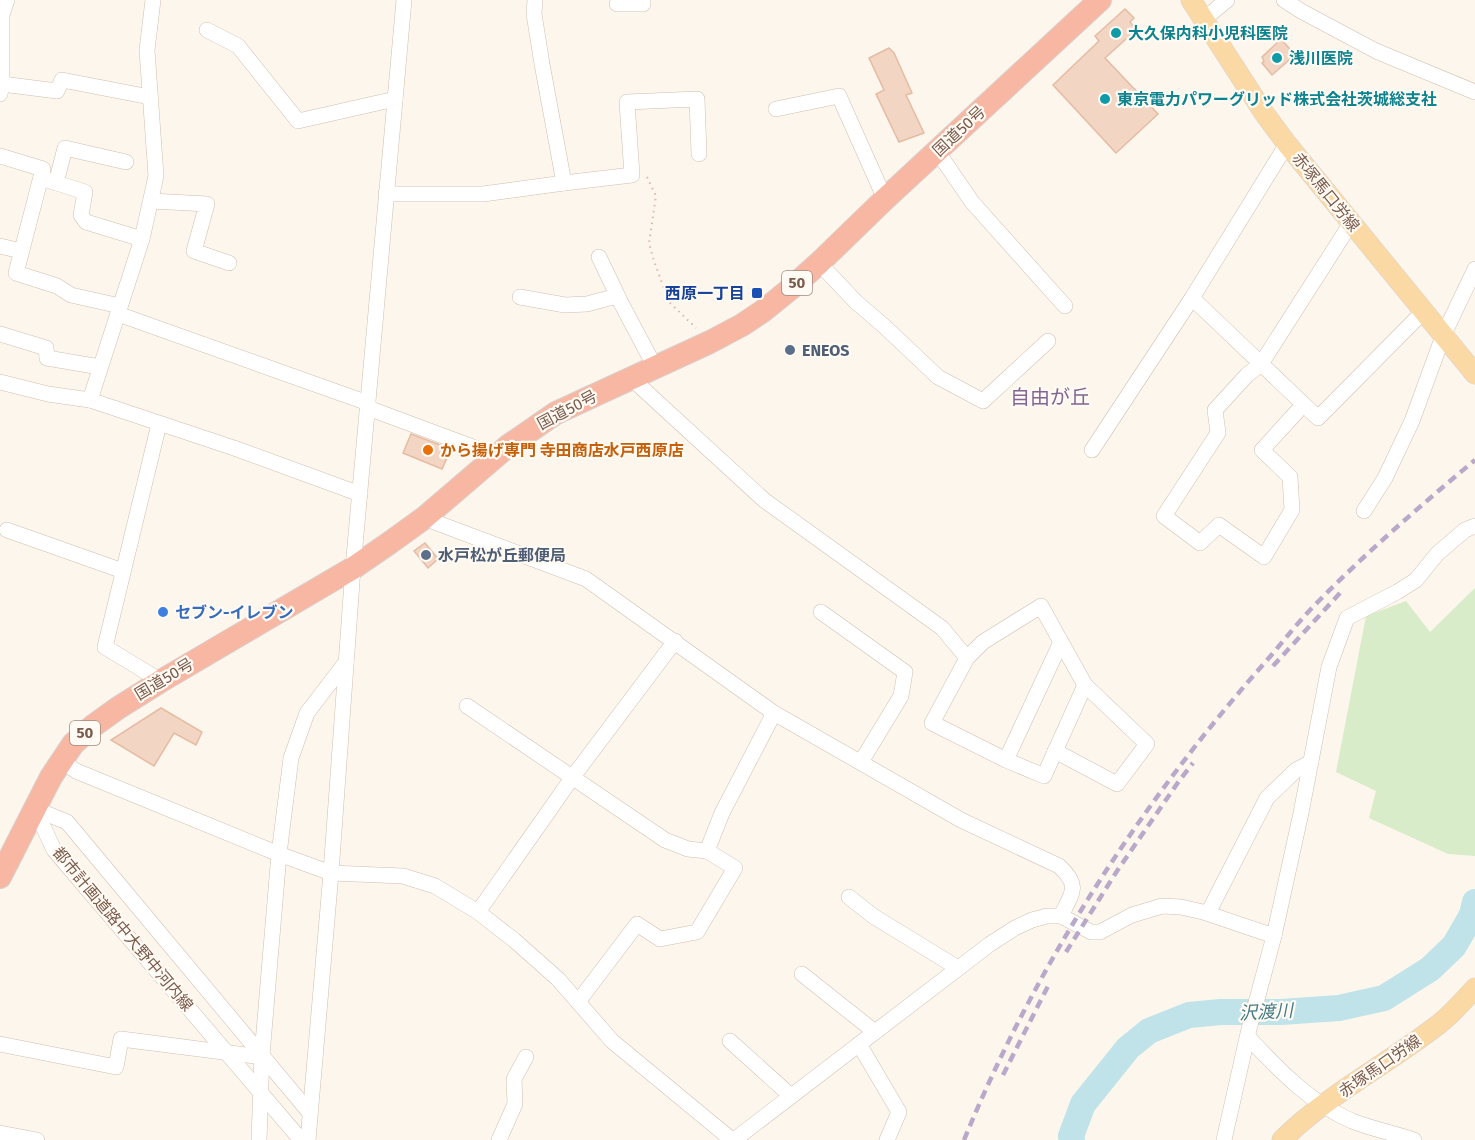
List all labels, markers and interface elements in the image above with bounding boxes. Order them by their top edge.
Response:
place label: 大久保内科小児科医院 [1128,24,1288,43]
marker: 大久保内科小児科医院 [1109,26,1123,40]
place label: 浅川医院 [1289,49,1353,68]
marker: 浅川医院 [1270,51,1284,65]
place label: 東京電力パワーグリッド株式会社茨城総支社 [1117,90,1437,109]
marker: 東京電力パワーグリッド株式会社茨城総支社 [1098,92,1112,106]
street label: 国道50号 [929,102,989,160]
street label: 赤塚馬口労線 [1288,149,1364,235]
road number: 50 [782,271,812,295]
place label: 西原一丁目 [665,284,745,303]
marker: 西原一丁目 [750,286,764,300]
place label: ENEOS [802,341,849,360]
marker: ENEOS [783,343,797,357]
district label: 自由が丘 [1010,385,1090,409]
street label: 国道50号 [534,386,600,434]
place label: から揚げ専門 寺田商店水戸西原店 [440,441,684,460]
marker: から揚げ専門 寺田商店水戸西原店 [421,443,435,457]
place label: 水戸松が丘郵便局 [438,546,566,565]
marker: 水戸松が丘郵便局 [419,548,433,562]
place label: セブン-イレブン [175,603,294,622]
marker: セブン-イレブン [156,605,170,619]
street label: 国道50号 [131,654,197,704]
road number: 50 [70,721,100,745]
street label: 都市計画道路中大野中河内線 [49,843,197,1015]
water label: 沢渡川 [1238,999,1296,1024]
street label: 赤塚馬口労線 [1335,1031,1425,1101]

